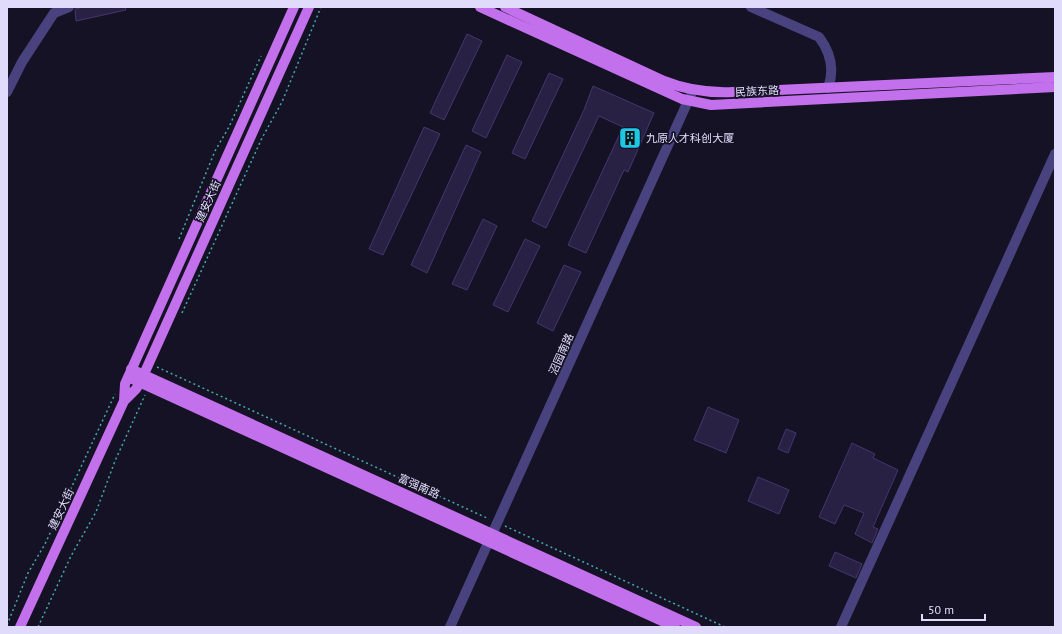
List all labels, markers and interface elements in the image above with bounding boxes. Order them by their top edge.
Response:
street label: 民族东路 [735,83,779,99]
building icon: 九原人才科创大厦 [617,125,643,151]
place label: 九原人才科创大厦 [646,131,734,145]
street label: 建安大街 [193,178,223,224]
street label: 沼园南路 [546,331,576,377]
street label: 富强南路 [396,471,442,501]
street label: 建安大街 [45,486,77,532]
scale bar [922,596,985,622]
text: 50 m [928,602,954,617]

